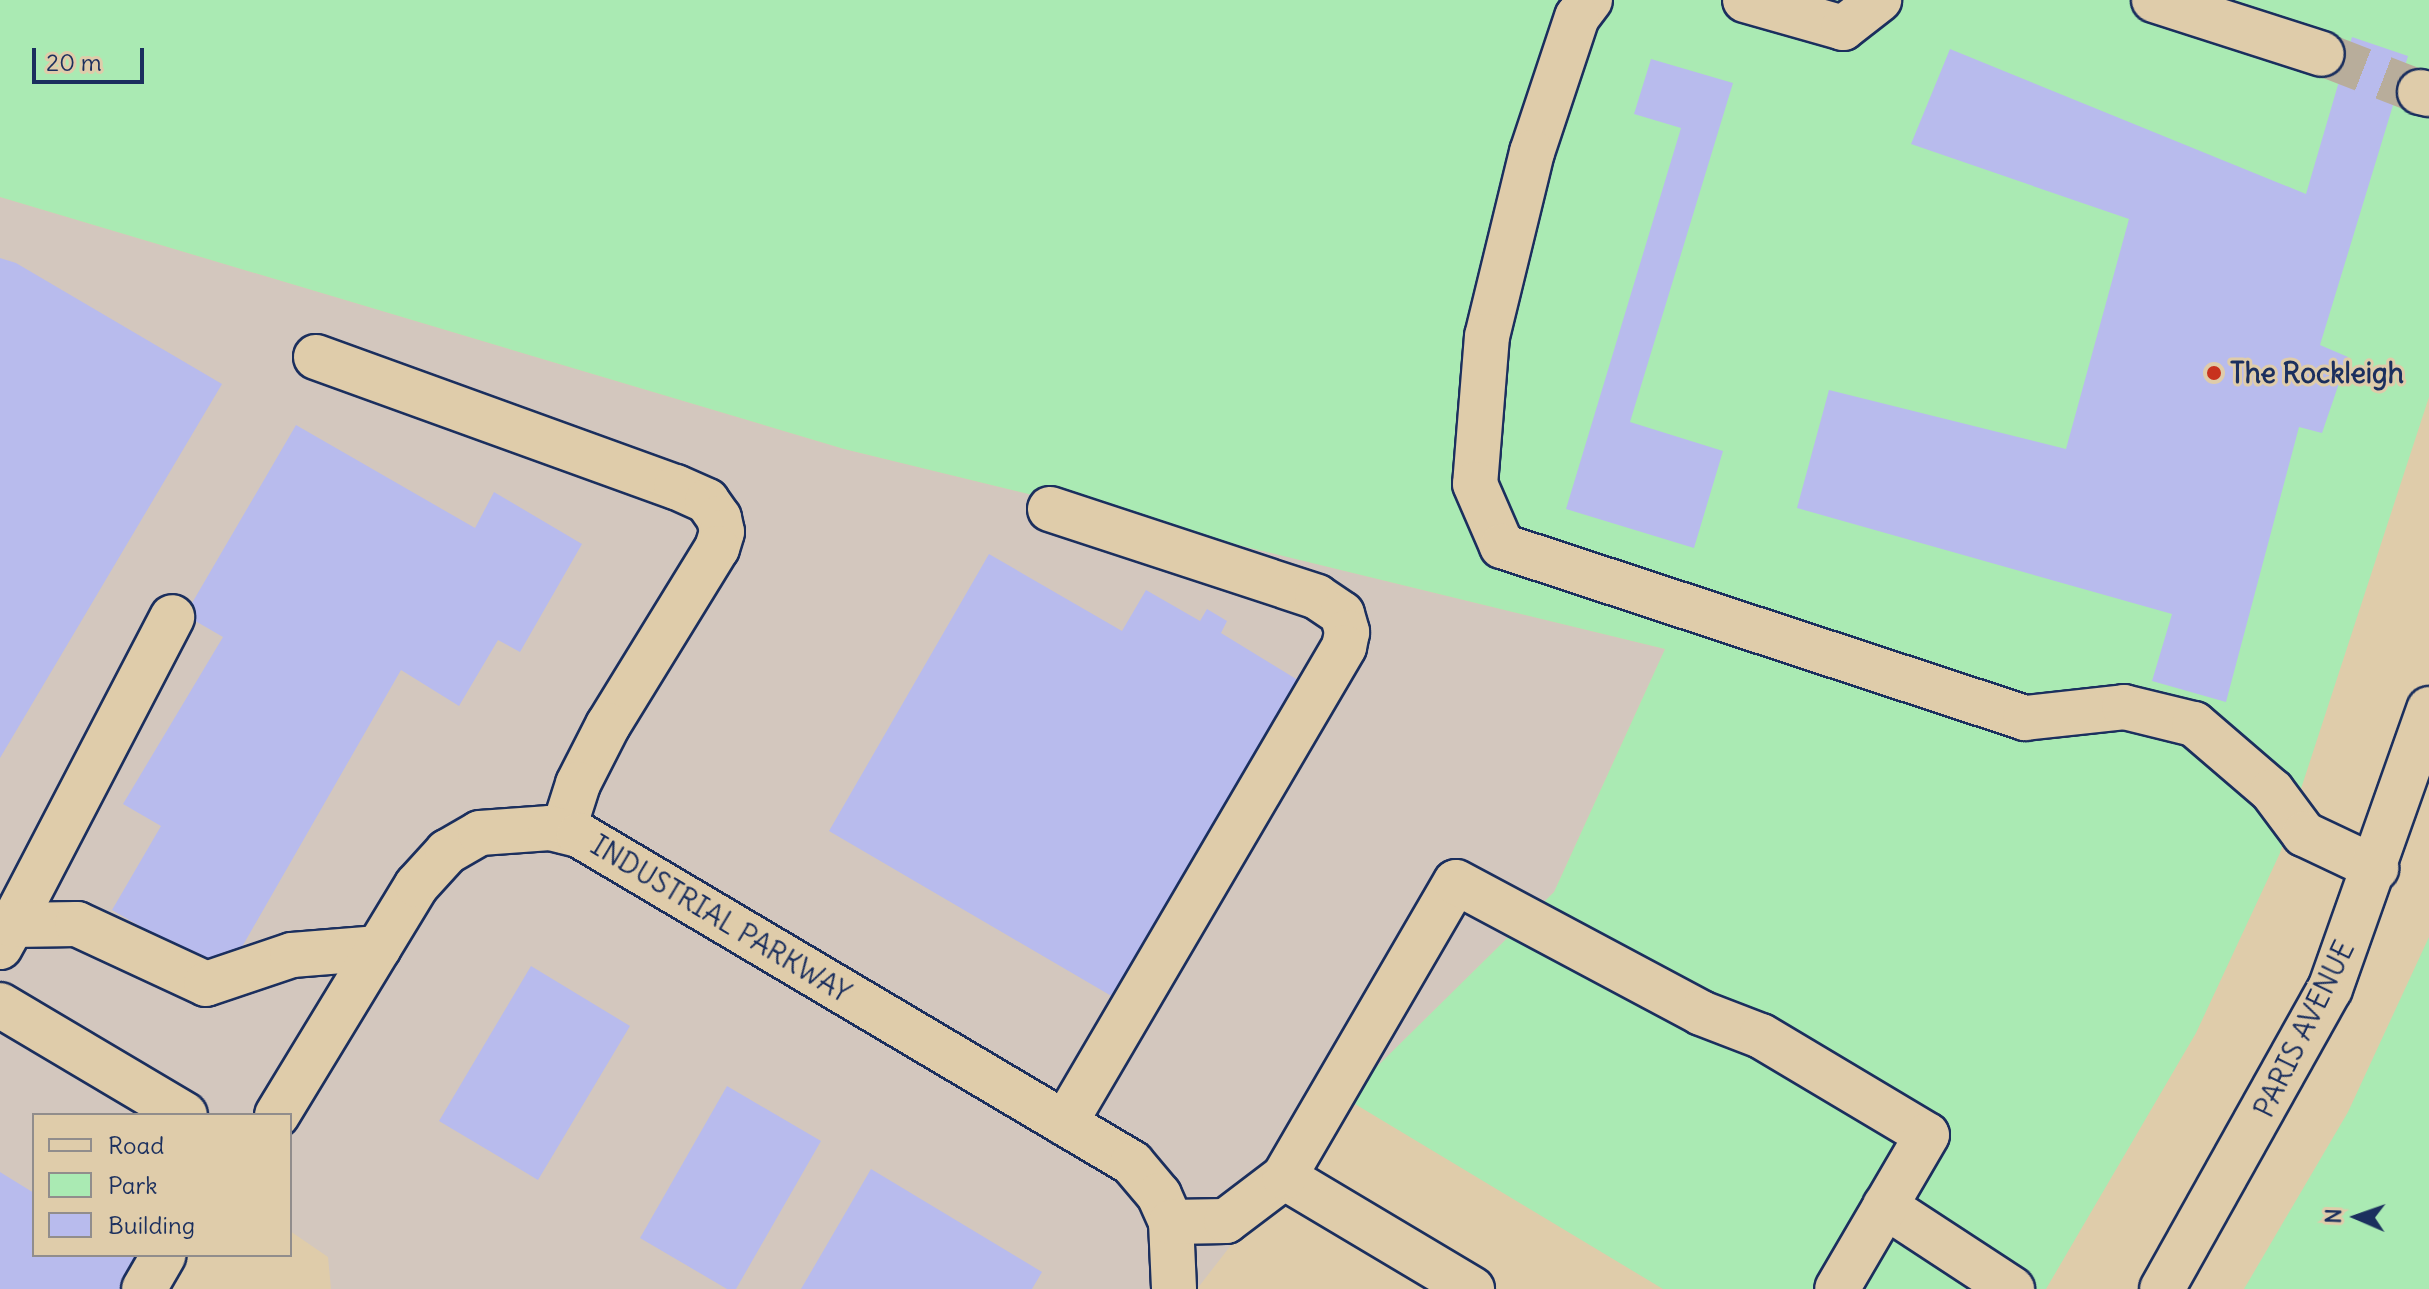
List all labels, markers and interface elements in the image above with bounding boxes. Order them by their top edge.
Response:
scale bar [36,32,148,82]
text: 20 m [46,47,102,77]
place label: The Rockleigh [2230,356,2404,390]
marker: The Rockleigh [2205,364,2223,382]
street label: INDUSTRIAL PARKWAY [585,828,857,1010]
street label: PARIS AVENUE [2247,935,2361,1123]
legend [32,1113,292,1257]
text: Road [108,1130,164,1160]
text: Park [108,1170,158,1200]
north arrow [2317,1177,2397,1257]
text: N [2319,1208,2347,1224]
text: Building [108,1210,195,1240]

